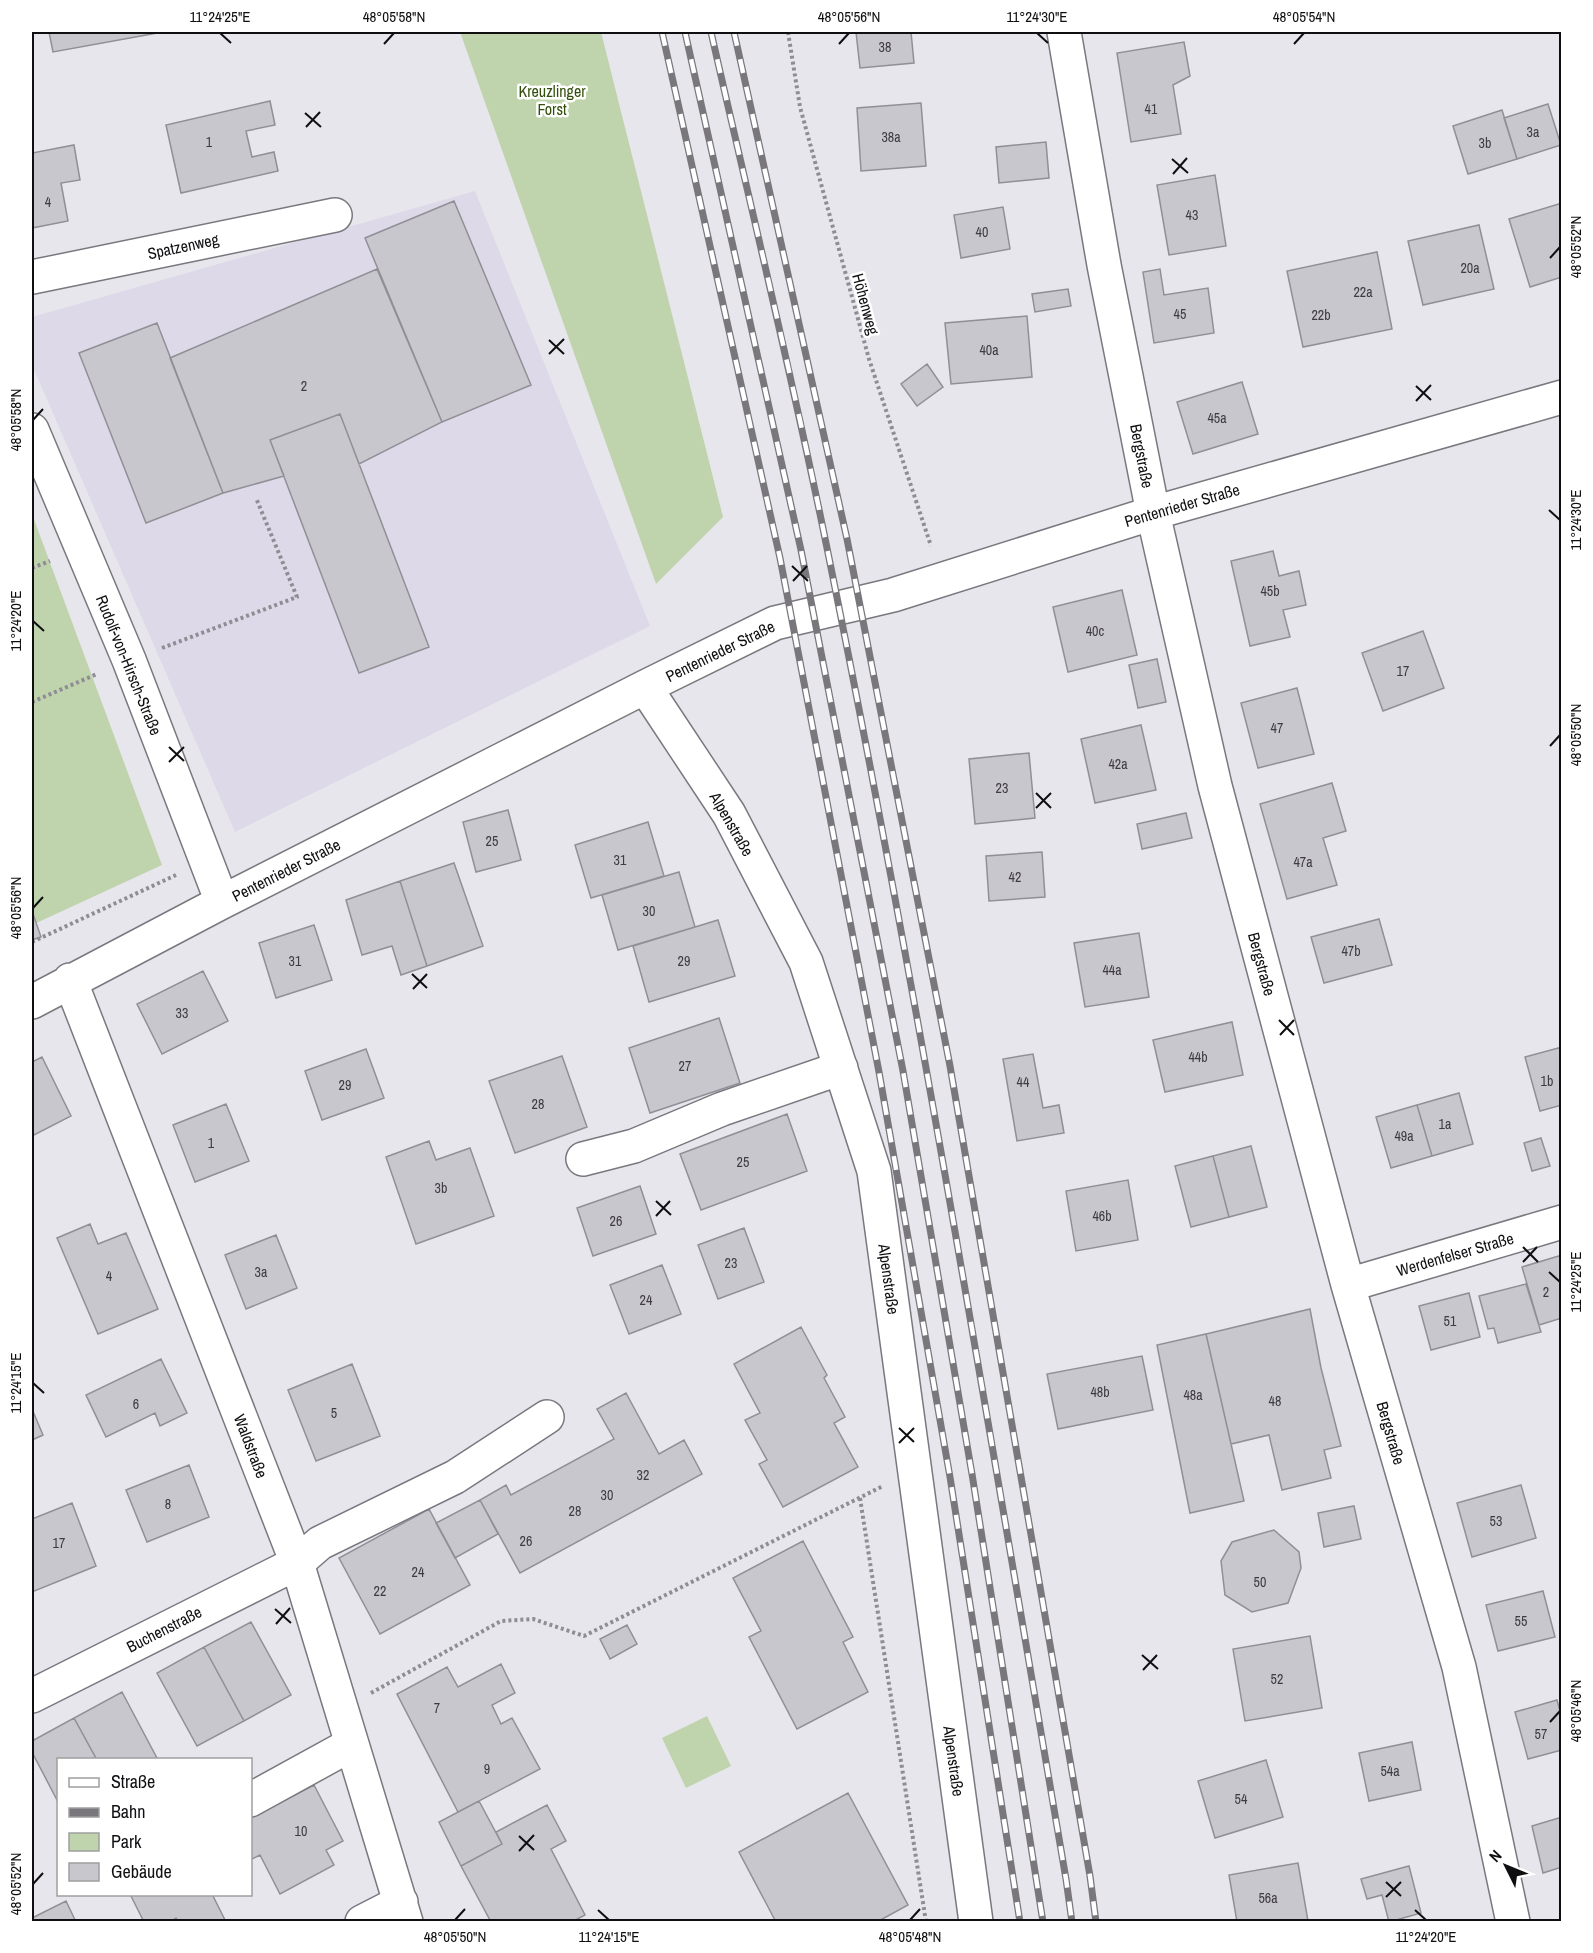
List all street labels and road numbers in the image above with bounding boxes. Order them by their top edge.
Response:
street label: Spatzenweg [145,228,221,264]
street label: Höhenweg [847,271,885,338]
street label: Bergstraße [1125,422,1159,490]
street label: Pentenrieder Straße [1122,478,1242,532]
street label: Rudolf-von-Hirsch-Straße [91,592,167,738]
street label: Pentenrieder Straße [662,615,778,687]
street label: Alpenstraße [704,787,759,860]
street label: Pentenrieder Straße [228,833,344,907]
street label: Bergstraße [1243,930,1281,998]
street label: Werdenfelser Straße [1394,1227,1516,1281]
street label: Alpenstraße [873,1241,905,1316]
street label: Bergstraße [1371,1399,1411,1467]
street label: Waldstraße [229,1411,273,1481]
street label: Buchenstraße [123,1601,205,1657]
street label: Alpenstraße [938,1723,970,1798]

